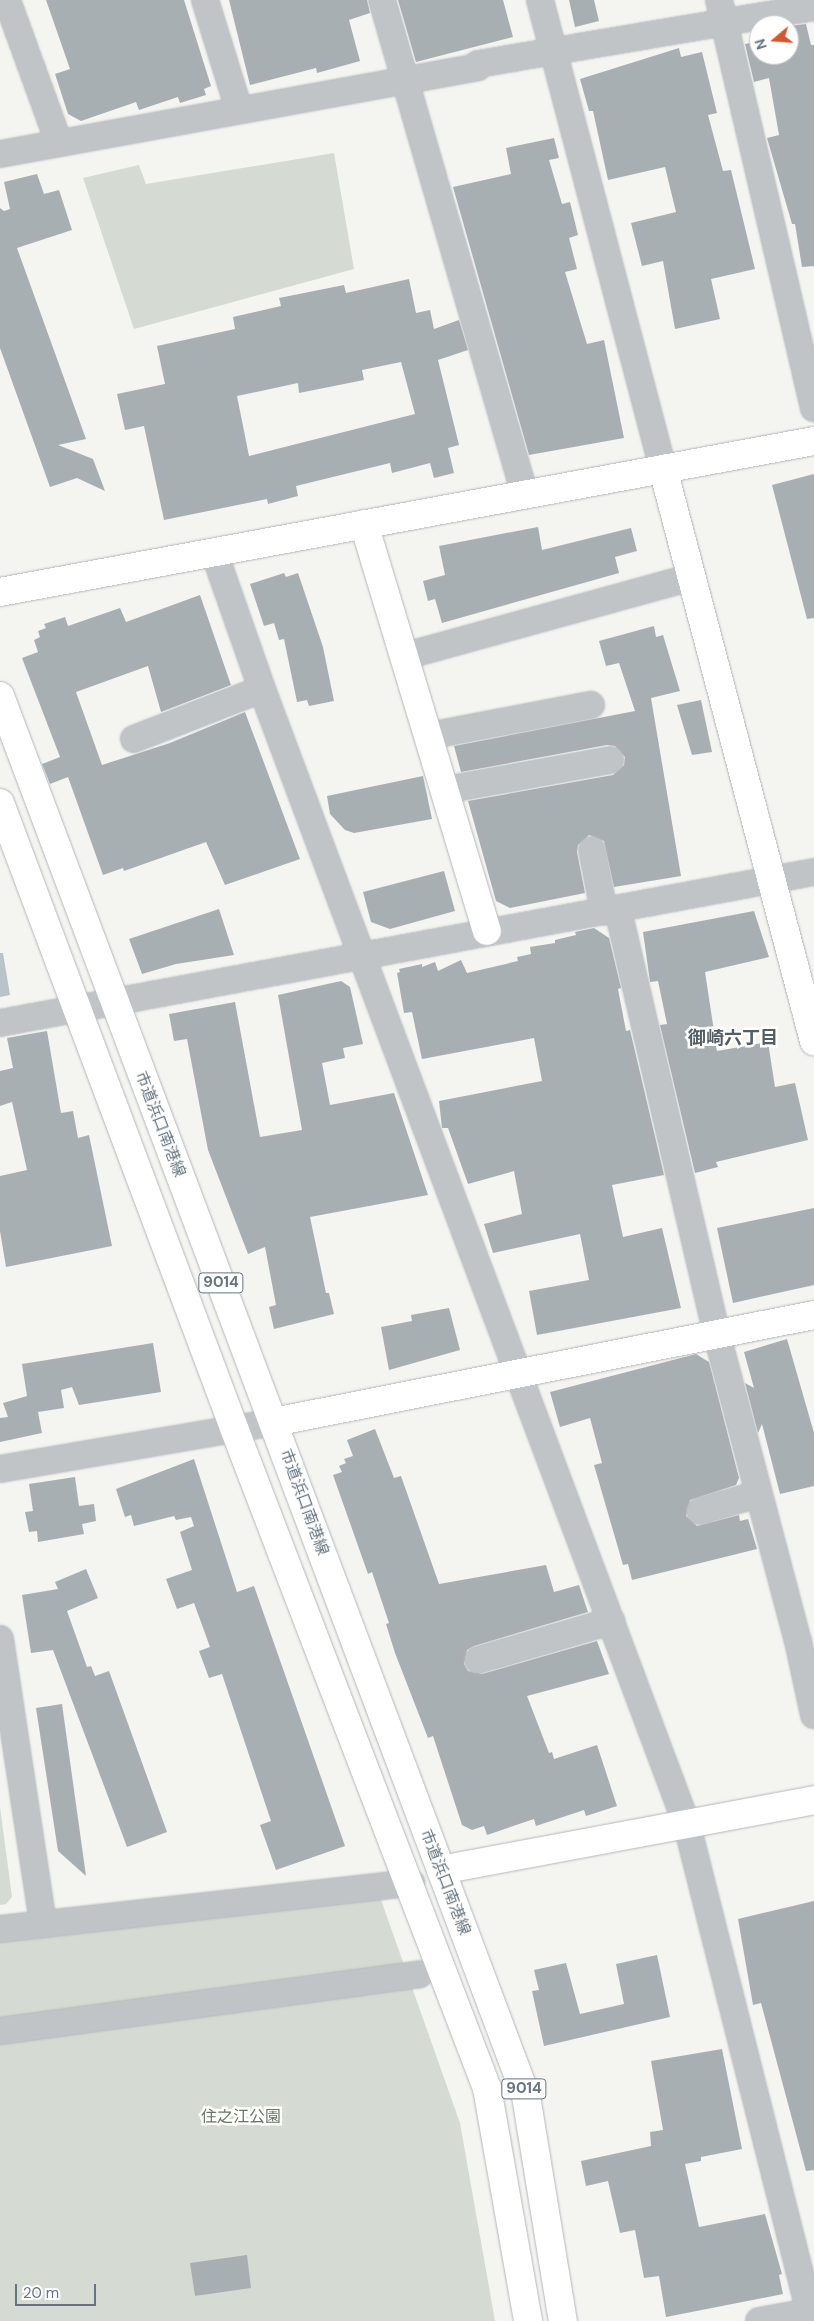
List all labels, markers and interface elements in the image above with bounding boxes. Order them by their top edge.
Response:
north arrow [749,15,799,65]
text: N [751,37,771,52]
district label: 御崎六丁目 [688,1027,778,1049]
street label: 市道浜口南港線 [131,1068,189,1180]
road number: 9014 [197,1270,245,1296]
street label: 市道浜口南港線 [276,1446,332,1558]
street label: 市道浜口南港線 [416,1826,474,1938]
road number: 9014 [500,2076,548,2102]
park label: 住之江公園 [201,2107,281,2127]
scale bar [18,2274,99,2306]
text: 20 m [23,2283,59,2303]

